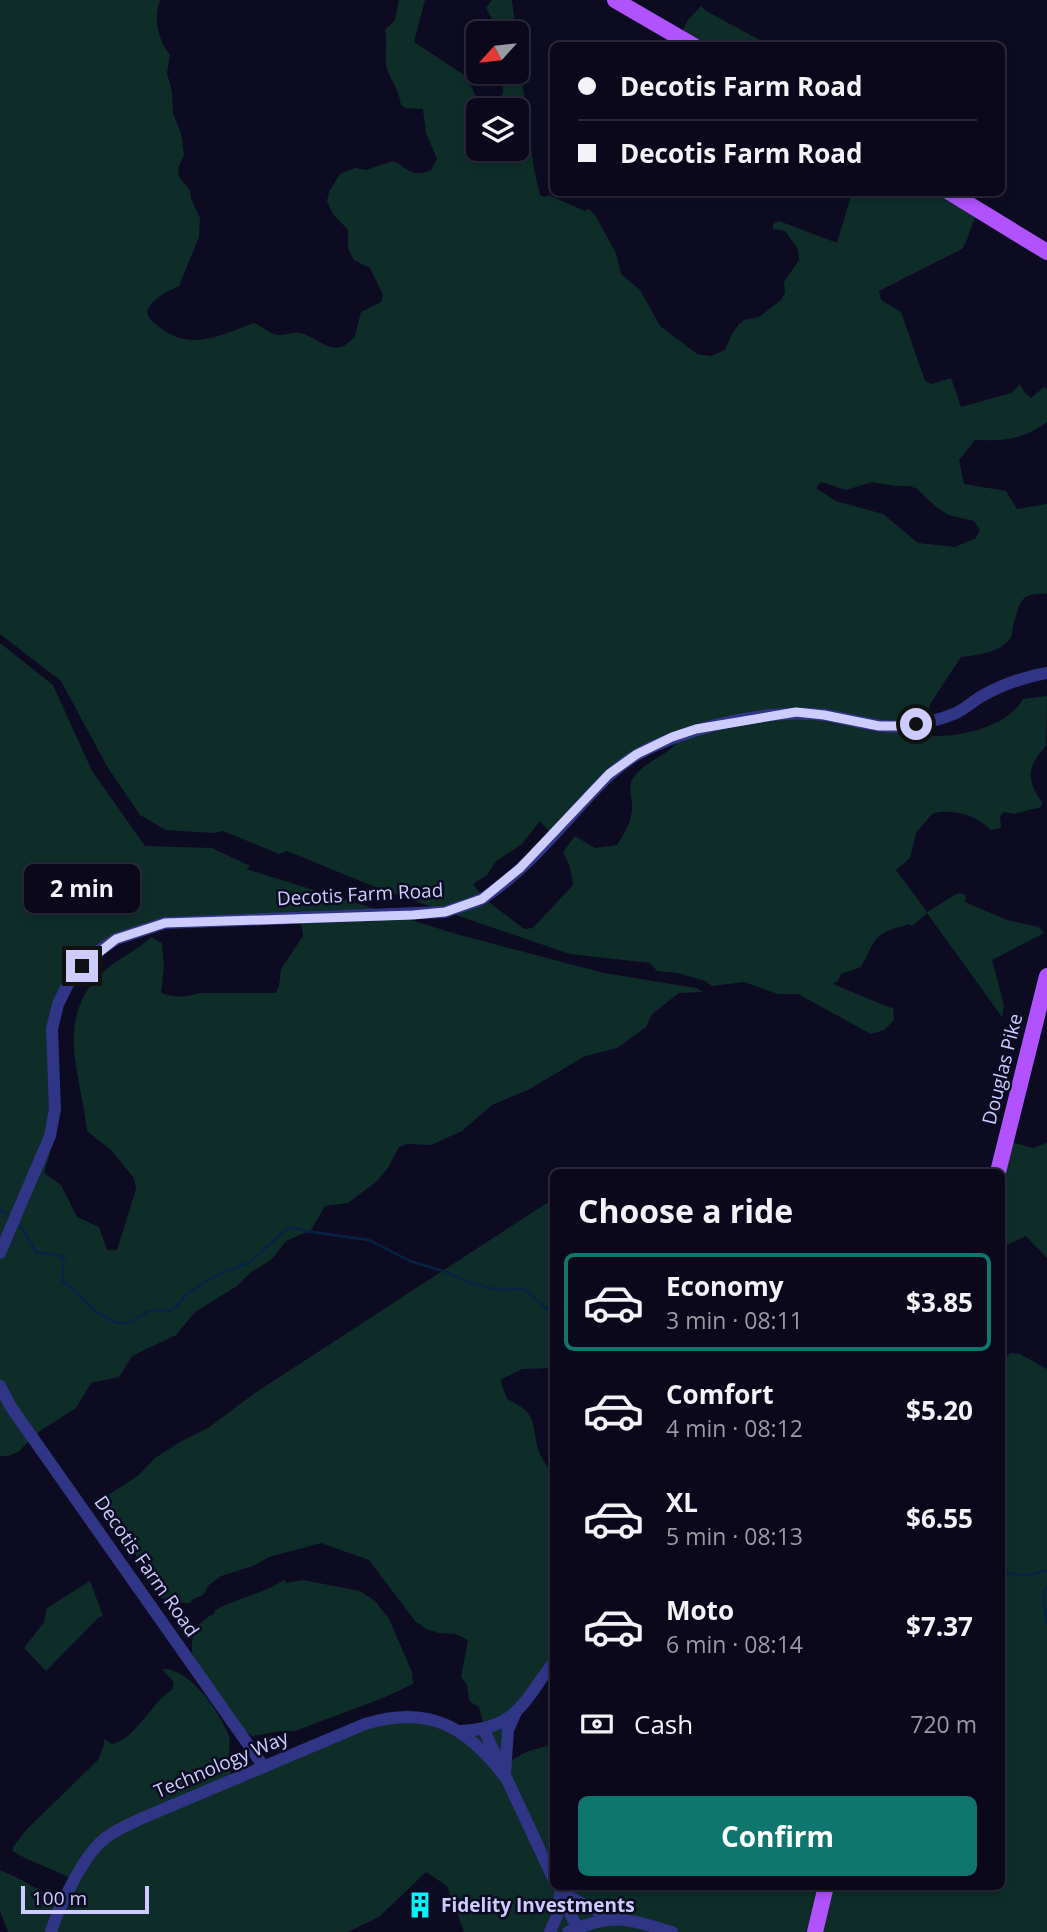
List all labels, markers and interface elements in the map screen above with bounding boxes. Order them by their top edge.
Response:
north arrow [466,21,528,84]
map controls [466,21,529,161]
text: Decotis Farm Road [620,68,862,104]
button: layers [466,98,529,161]
text: Decotis Farm Road [620,135,862,171]
route start [900,708,932,740]
callout: 2 min [24,864,140,914]
text: 2 min [50,872,114,904]
street label: Decotis Farm Road [276,877,444,911]
route end [66,950,98,982]
street label: Douglas Pike [976,1011,1028,1127]
text: Choose a ride [578,1189,793,1232]
text: Economy [666,1268,784,1304]
icon: car [582,1271,645,1334]
text: $3.85 [906,1284,973,1320]
text: 3 min · 08:11 [666,1304,803,1336]
text: Comfort [666,1376,773,1412]
icon: car [582,1379,645,1442]
text: $5.20 [906,1392,973,1428]
text: 4 min · 08:12 [666,1412,803,1444]
text: XL [666,1484,698,1520]
icon: car [582,1487,645,1550]
street label: Decotis Farm Road [89,1490,205,1642]
text: $6.55 [906,1500,973,1536]
text: 5 min · 08:13 [666,1520,803,1552]
text: Moto [666,1592,734,1628]
icon: car [582,1595,645,1658]
text: $7.37 [906,1608,973,1644]
text: 6 min · 08:14 [666,1628,803,1660]
icon: cash [578,1705,616,1743]
text: Cash [634,1706,693,1742]
text: 720 m [910,1708,977,1740]
street label: Technology Way [150,1724,293,1804]
button: Confirm [578,1796,977,1876]
scale bar [21,1883,149,1915]
text: 100 m [32,1885,87,1911]
building icon: Fidelity Investments [405,1890,435,1920]
place label: Fidelity Investments [441,1892,635,1918]

